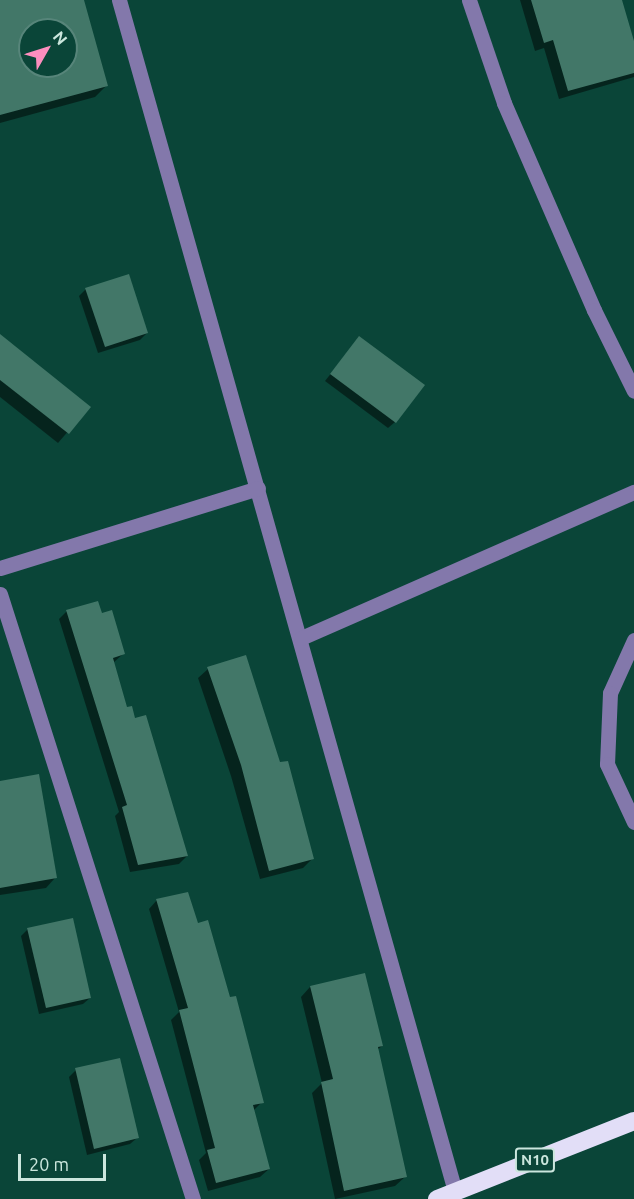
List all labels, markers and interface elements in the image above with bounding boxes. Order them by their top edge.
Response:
north arrow [18,18,78,78]
text: N [50,28,71,48]
scale bar [21,1142,110,1180]
road number: N10 [514,1148,556,1172]
text: 20 m [29,1154,69,1174]

